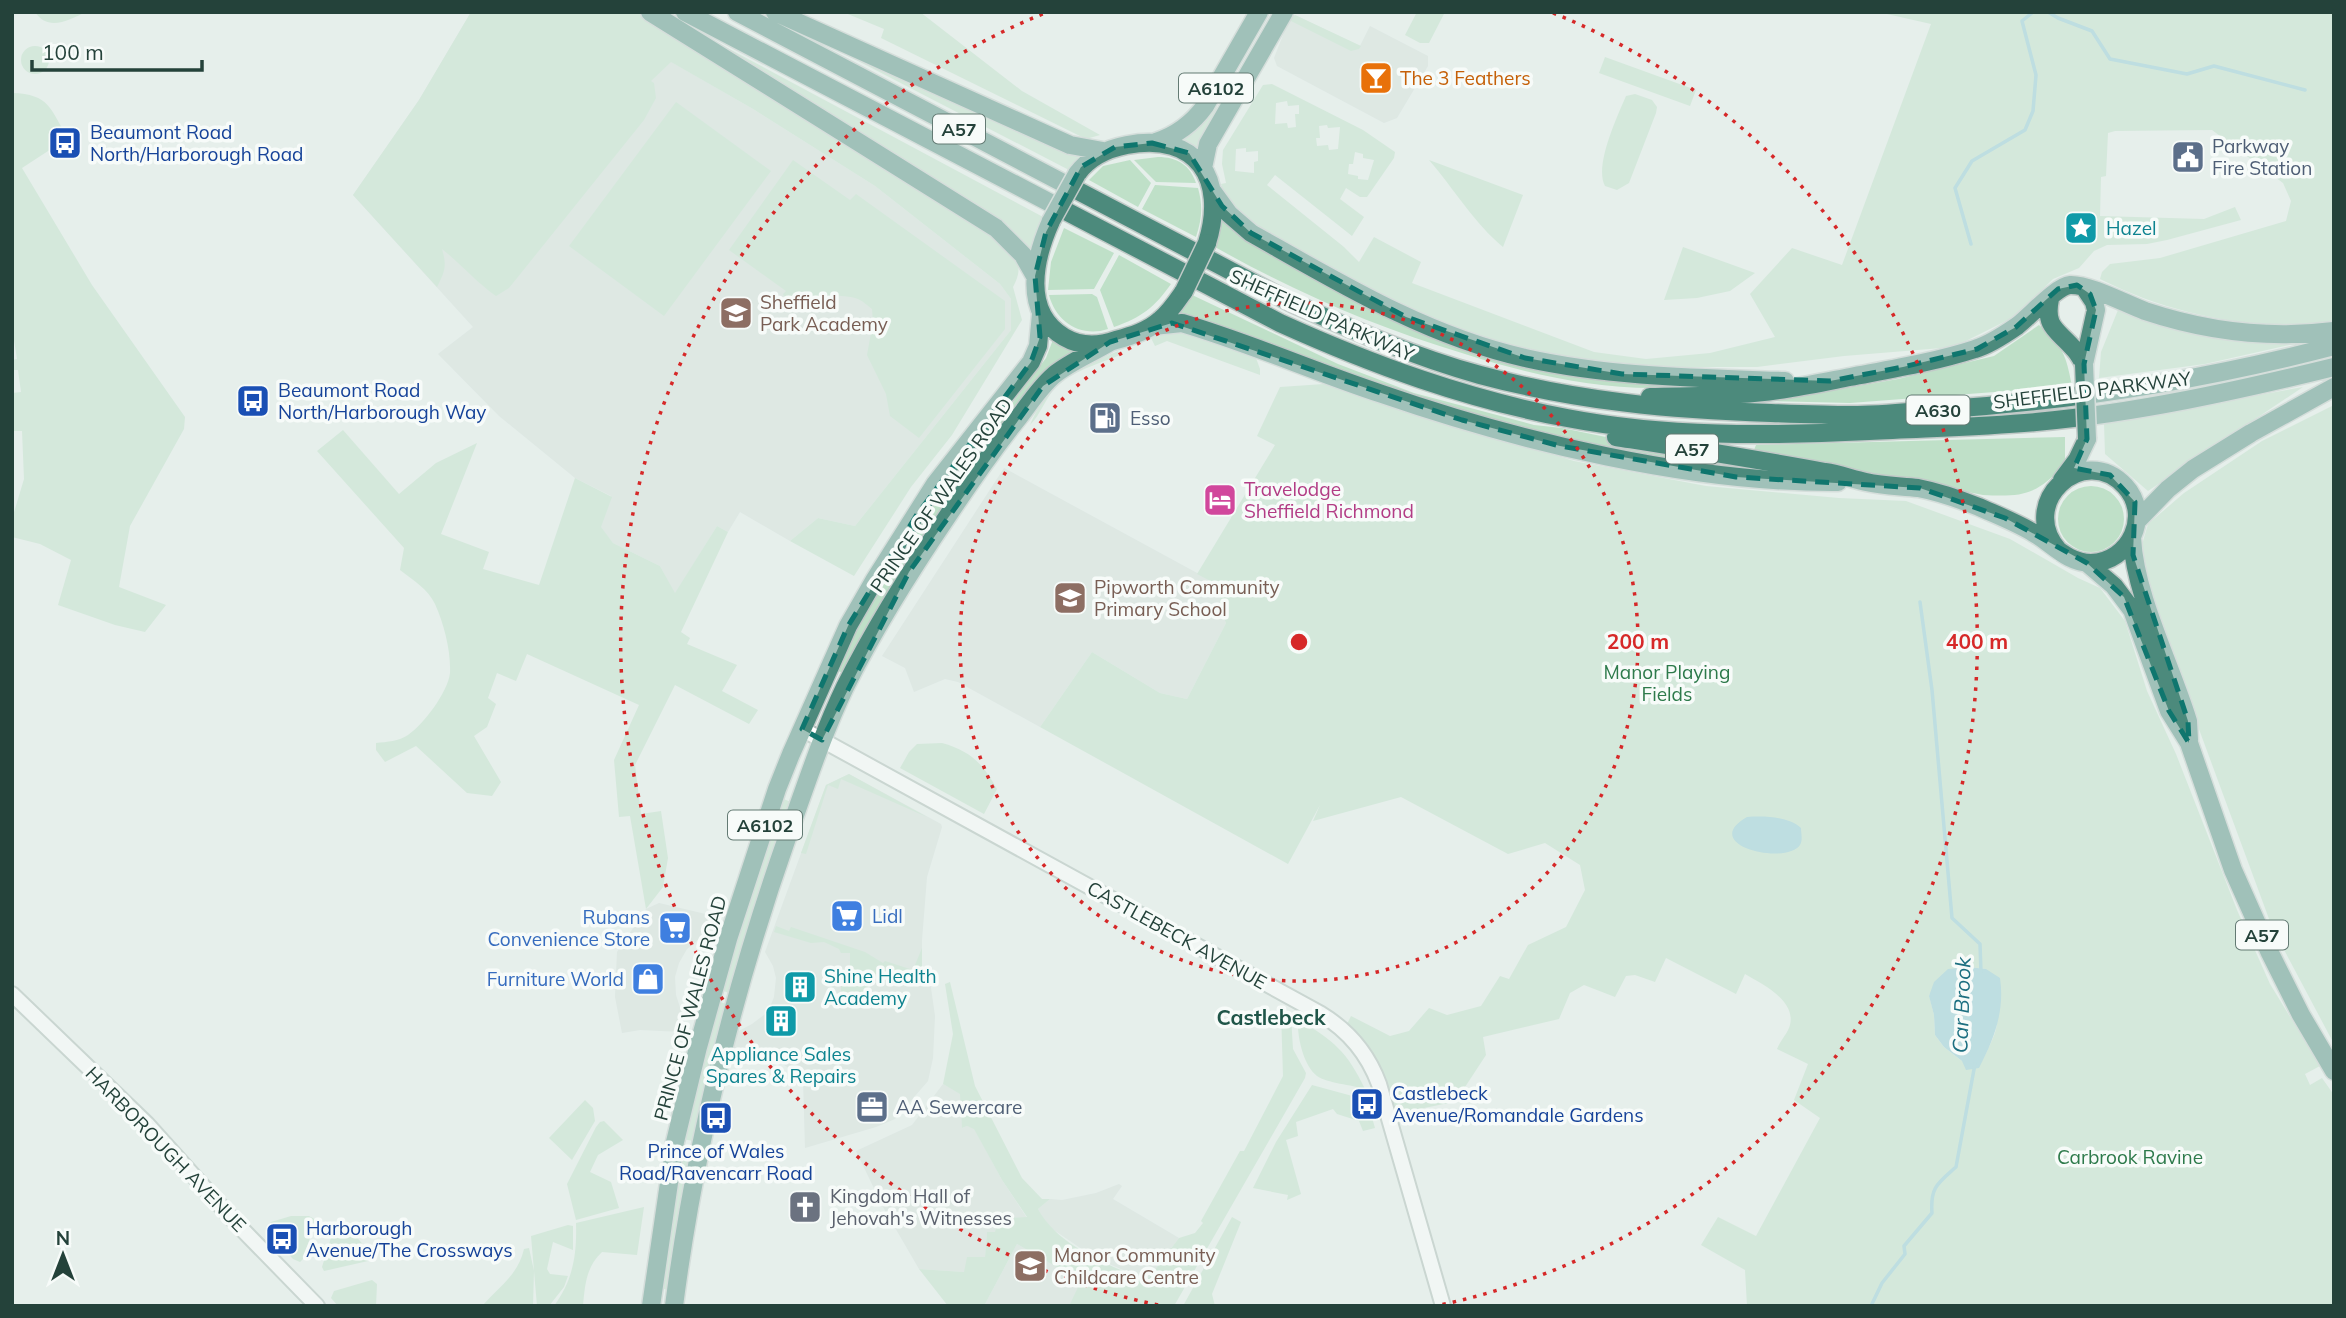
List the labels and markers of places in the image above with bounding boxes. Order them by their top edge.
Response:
bar icon: The 3 Feathers [1357,59,1395,97]
place label: The 3 Feathers [1400,66,1531,90]
place label: Beaumont Road North/Harborough Road [90,120,303,166]
bus stop icon: Beaumont Road North/Harborough Road [46,124,84,162]
place label: Parkway Fire Station [2212,134,2312,180]
public building icon: Parkway Fire Station [2169,138,2207,176]
place icon: Hazel [2062,209,2100,247]
place label: Hazel [2106,216,2156,240]
place label: Sheffield Park Academy [760,290,888,336]
school or university icon: Sheffield Park Academy [717,294,755,332]
place label: Beaumont Road North/Harborough Way [278,378,486,424]
bus stop icon: Beaumont Road North/Harborough Way [234,382,272,420]
fuel station icon: Esso [1086,399,1124,437]
place label: Esso [1130,406,1171,430]
place label: Travelodge Sheffield Richmond [1244,477,1414,523]
hotel icon: Travelodge Sheffield Richmond [1201,481,1239,519]
place label: Pipworth Community Primary School [1094,575,1280,621]
school or university icon: Pipworth Community Primary School [1051,579,1089,617]
centre of rings [1287,630,1311,654]
supermarket icon: Lidl [828,897,866,935]
place label: Lidl [872,904,903,928]
place label: Rubans Convenience Store [488,905,650,951]
supermarket icon: Rubans Convenience Store [656,909,694,947]
shop icon: Furniture World [629,960,667,998]
place label: Shine Health Academy [824,964,937,1010]
place label: Furniture World [487,967,624,991]
building icon: Shine Health Academy [781,968,819,1006]
building icon: Appliance Sales Spares & Repairs [762,1002,800,1040]
place label: Appliance Sales Spares & Repairs [706,1042,856,1088]
place label: Castlebeck Avenue/Romandale Gardens [1392,1081,1644,1127]
bus stop icon: Castlebeck Avenue/Romandale Gardens [1348,1085,1386,1123]
office icon: AA Sewercare [853,1088,891,1126]
place label: AA Sewercare [896,1095,1022,1119]
bus stop icon: Prince of Wales Road/Ravencarr Road [697,1099,735,1137]
place label: Prince of Wales Road/Ravencarr Road [619,1139,813,1185]
place label: Kingdom Hall of Jehovah's Witnesses [830,1184,1012,1230]
church icon: Kingdom Hall of Jehovah's Witnesses [786,1188,824,1226]
place label: Harborough Avenue/The Crossways [306,1216,513,1262]
bus stop icon: Harborough Avenue/The Crossways [263,1220,301,1258]
place label: Manor Community Childcare Centre [1054,1243,1216,1289]
school or university icon: Manor Community Childcare Centre [1011,1247,1049,1285]

